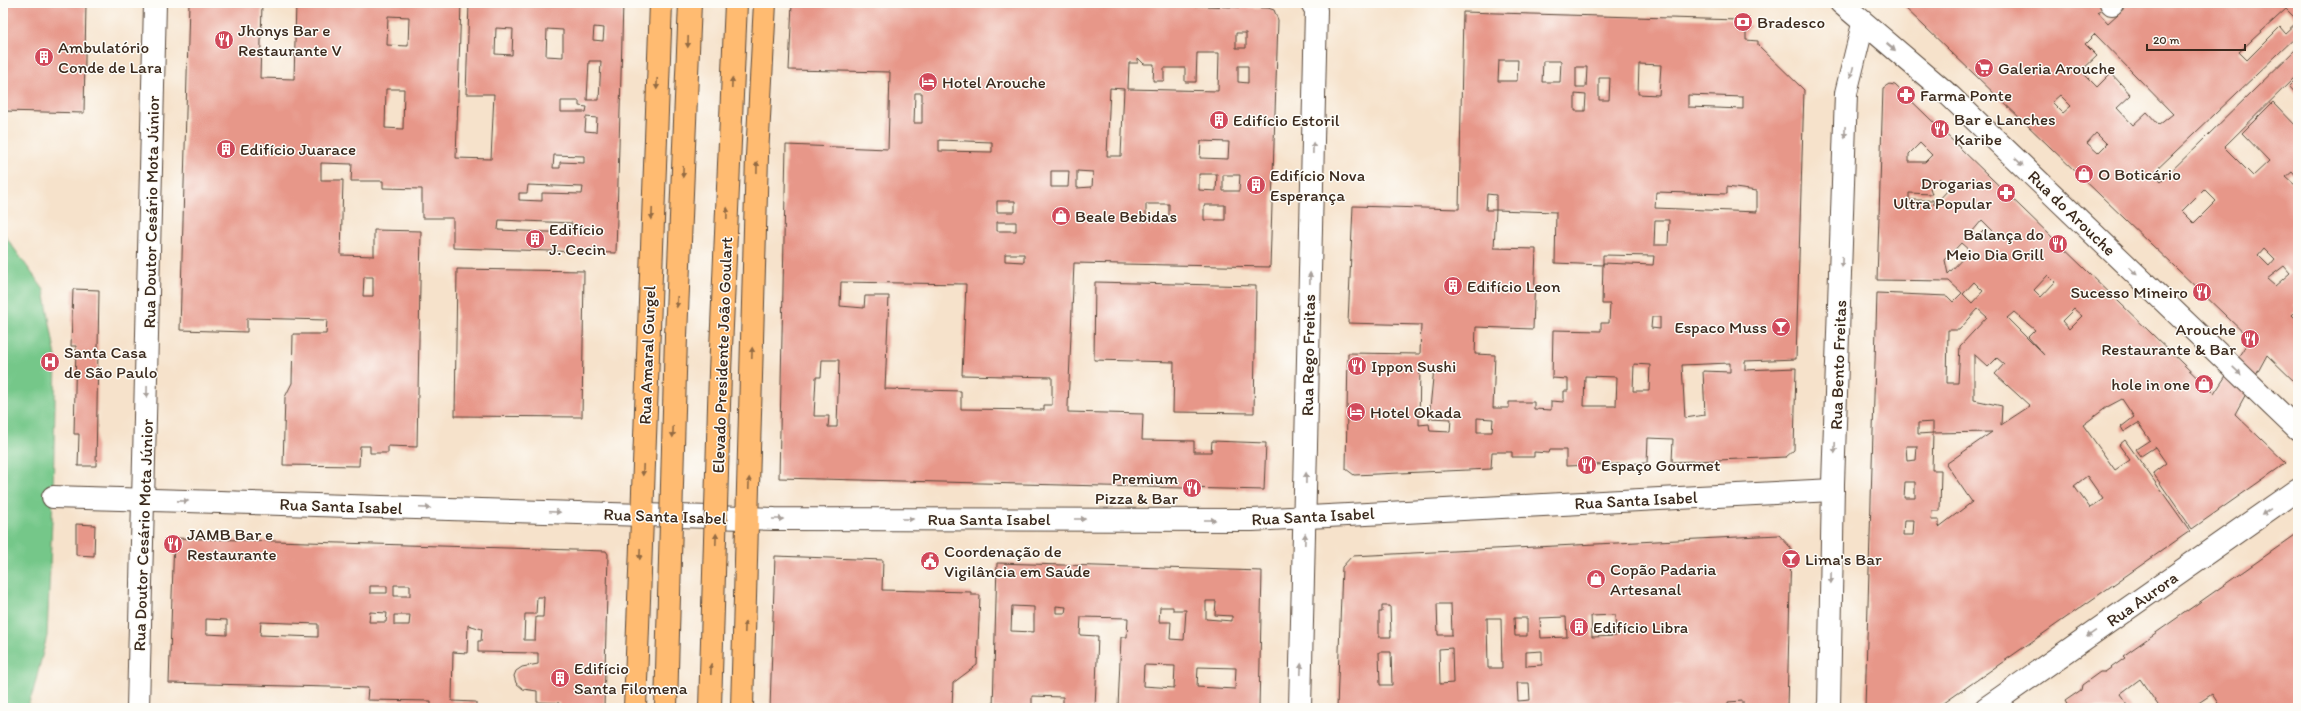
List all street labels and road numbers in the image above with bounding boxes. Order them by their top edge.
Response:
street label: Rua Doutor Cesário Mota Júnior [139,95,163,329]
street label: Rua do Arouche [2024,166,2120,260]
street label: Elevado Presidente João Goulart [708,236,736,474]
street label: Rua Amaral Gurgel [635,285,659,425]
street label: Rua Rego Freitas [1297,294,1319,416]
street label: Rua Bento Freitas [1826,300,1850,430]
street label: Rua Doutor Cesário Mota Júnior [129,418,157,652]
street label: Rua Santa Isabel [1574,487,1698,513]
street label: Rua Santa Isabel [279,494,403,518]
street label: Rua Santa Isabel [1251,503,1375,529]
street label: Rua Santa Isabel [603,504,727,528]
street label: Rua Santa Isabel [927,509,1051,529]
street label: Rua Aurora [2103,567,2181,631]

